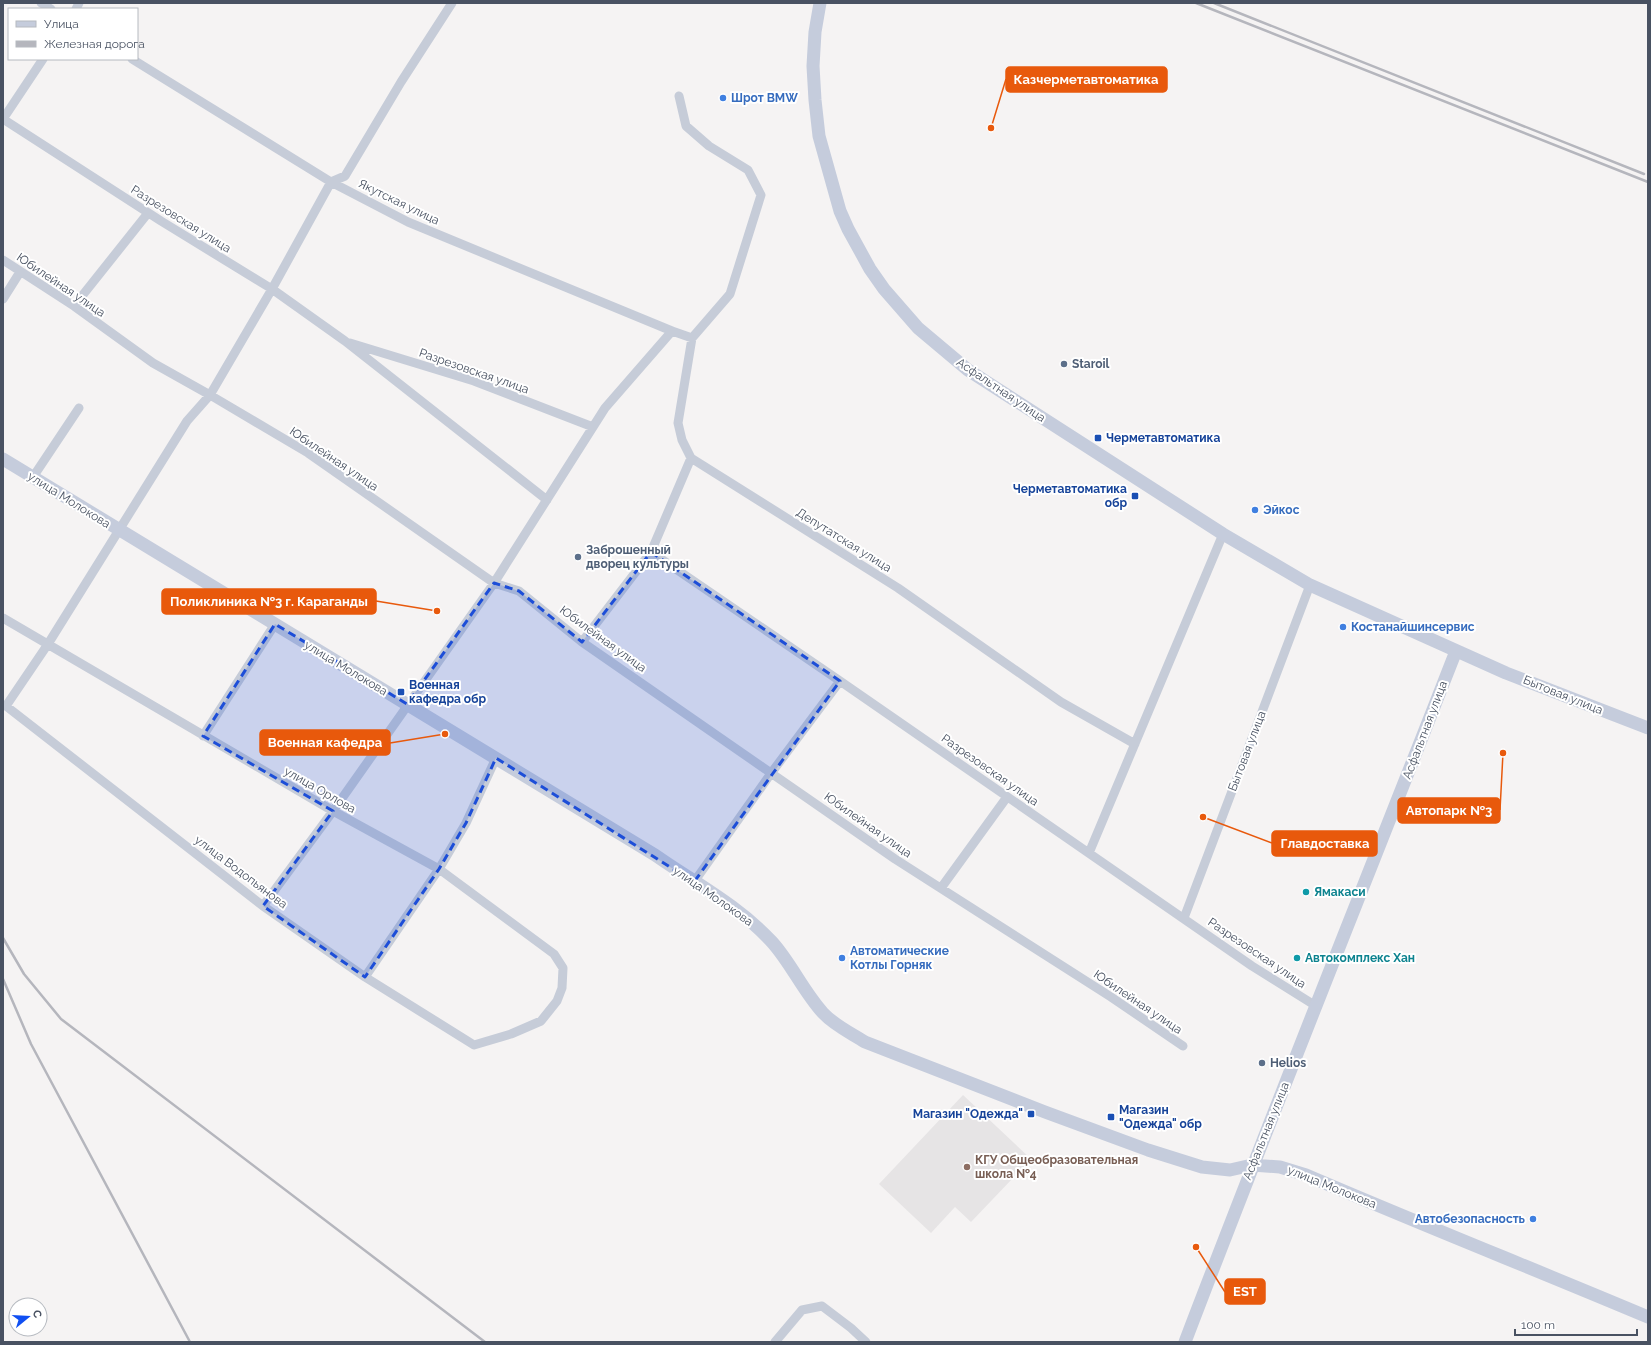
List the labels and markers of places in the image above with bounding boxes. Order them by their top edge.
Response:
callout: Казчерметавтоматика [1006,67,1167,92]
place label: Шрот BMW [731,91,798,105]
marker: Шрот BMW [718,93,728,103]
place label: Staroil [1072,357,1110,371]
marker: Staroil [1059,359,1069,369]
place label: Черметавтоматика [1106,431,1220,445]
marker: Черметавтоматика [1093,433,1103,443]
place label: Черметавтоматика обр [1013,482,1127,510]
marker: Черметавтоматика обр [1130,491,1140,501]
place label: Эйкос [1263,503,1300,517]
marker: Эйкос [1250,505,1260,515]
place label: Заброшенный дворец культуры [586,543,689,571]
marker: Заброшенный дворец культуры [573,552,583,562]
callout: Поликлиника №3 г. Караганды [162,589,376,614]
place label: Костанайшинсервис [1351,620,1475,634]
marker: Костанайшинсервис [1338,622,1348,632]
place label: Военная кафедра обр [409,678,486,706]
marker: Военная кафедра обр [396,687,406,697]
callout: Военная кафедра [260,730,390,755]
callout: Автопарк №3 [1398,798,1500,823]
callout: Главдоставка [1272,831,1377,856]
place label: Ямакаси [1314,885,1366,899]
marker: Ямакаси [1301,887,1311,897]
place label: Автоматические Котлы Горняк [850,944,949,972]
place label: Автокомплекс Хан [1305,951,1415,965]
marker: Автоматические Котлы Горняк [837,953,847,963]
marker: Автокомплекс Хан [1292,953,1302,963]
place label: Helios [1270,1056,1306,1070]
marker: Helios [1257,1058,1267,1068]
place label: Магазин "Одежда" обр [1119,1103,1202,1131]
place label: Магазин "Одежда" [913,1107,1023,1121]
marker: Магазин "Одежда" [1026,1109,1036,1119]
marker: Магазин "Одежда" обр [1106,1112,1116,1122]
place label: КГУ Общеобразовательная школа №4 [975,1153,1138,1181]
marker: КГУ Общеобразовательная школа №4 [962,1162,972,1172]
place label: Автобезопасность [1415,1212,1526,1226]
marker: Автобезопасность [1528,1214,1538,1224]
callout: EST [1225,1279,1265,1304]

